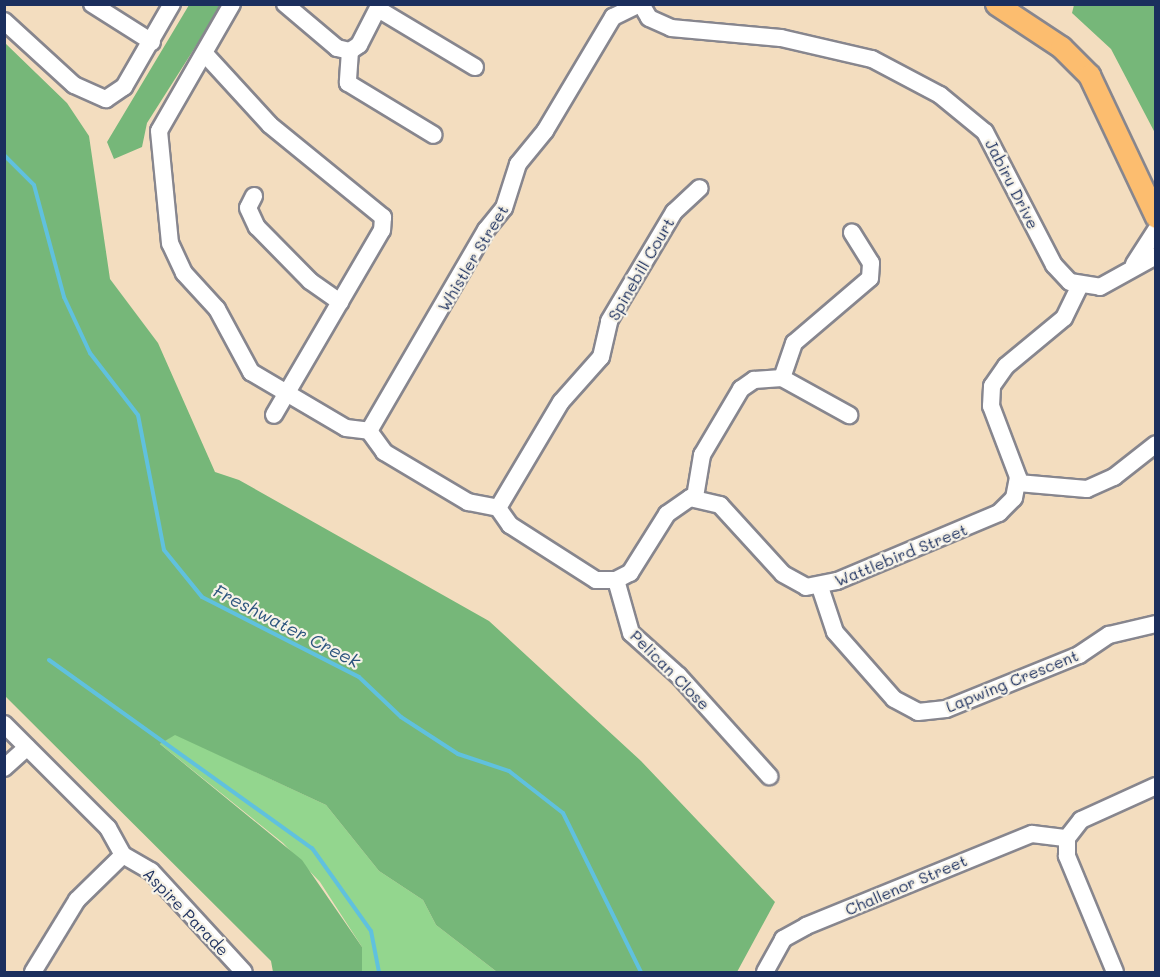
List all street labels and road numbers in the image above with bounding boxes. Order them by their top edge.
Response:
street label: Jabiru Drive [981,136,1043,232]
street label: Whistler Street [434,201,512,315]
street label: Spinebill Court [604,214,678,324]
street label: Wattlebird Street [832,520,970,590]
street label: Pelican Close [626,626,714,714]
street label: Lapwing Crescent [943,646,1081,716]
street label: Challenor Street [842,851,970,919]
street label: Aspire Parade [139,864,233,960]

